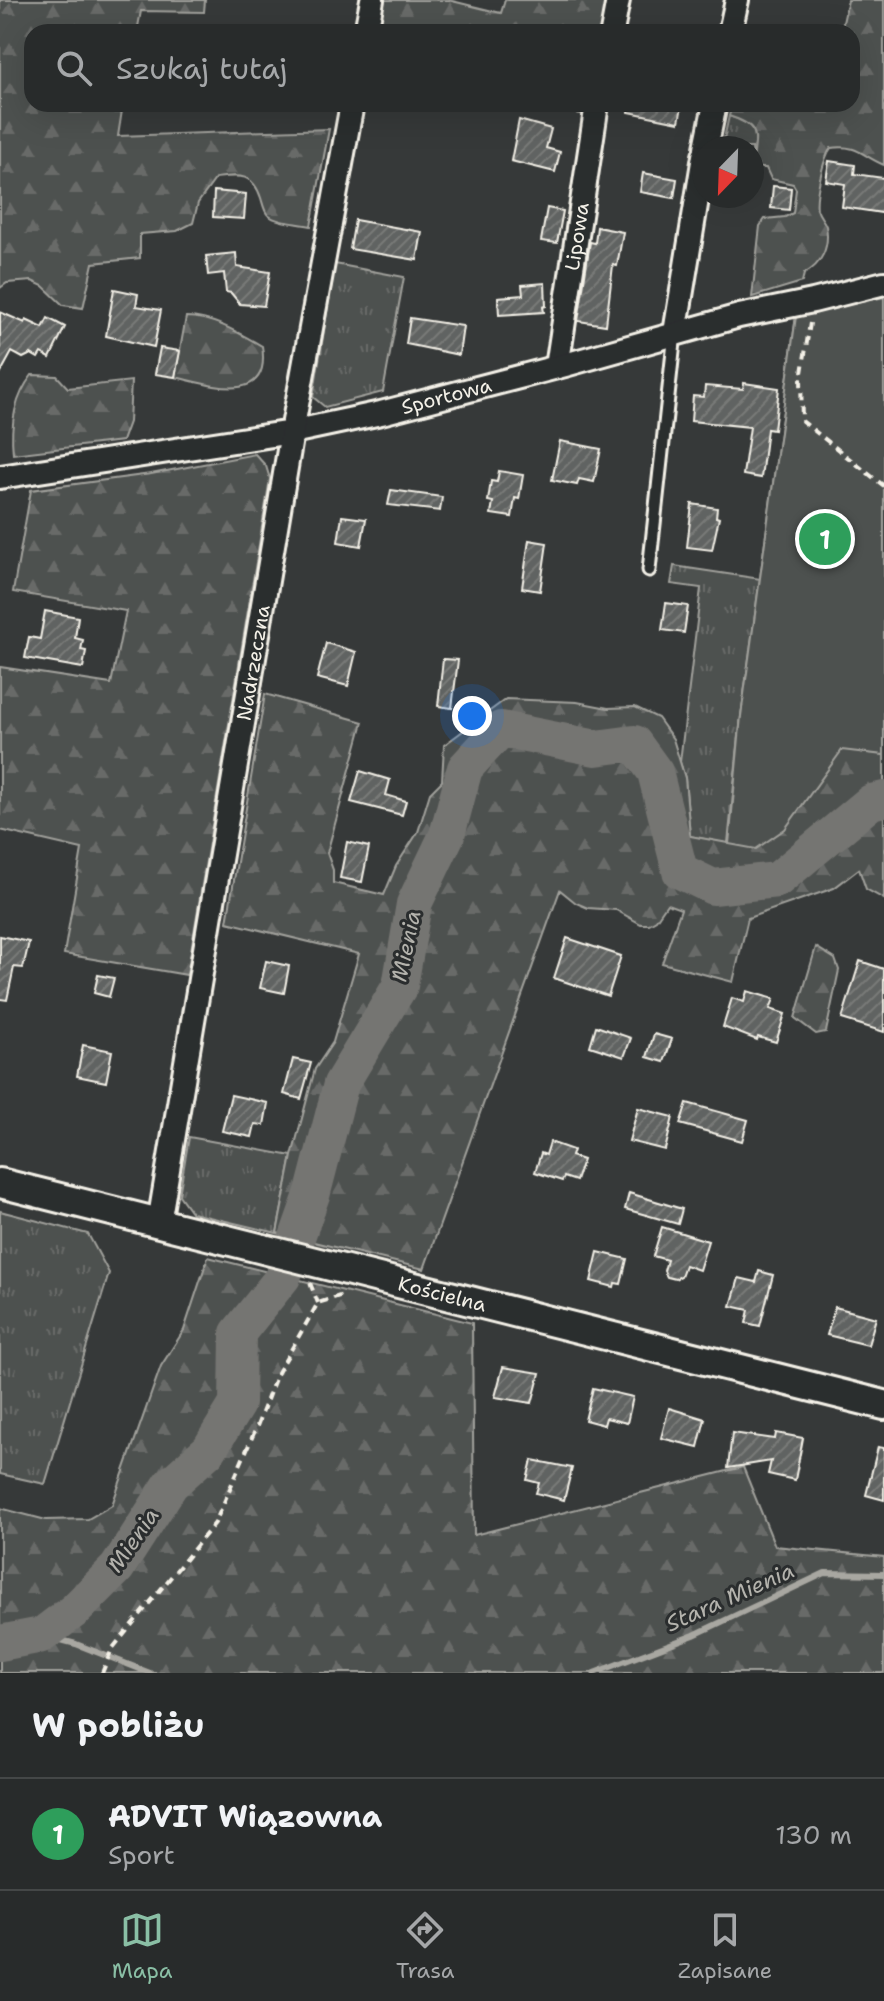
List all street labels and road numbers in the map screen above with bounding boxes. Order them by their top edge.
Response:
street label: Lipowa [559,200,595,272]
street label: Sportowa [398,372,495,420]
street label: Nadrzeczna [231,602,276,723]
street label: Kościelna [395,1270,490,1318]

